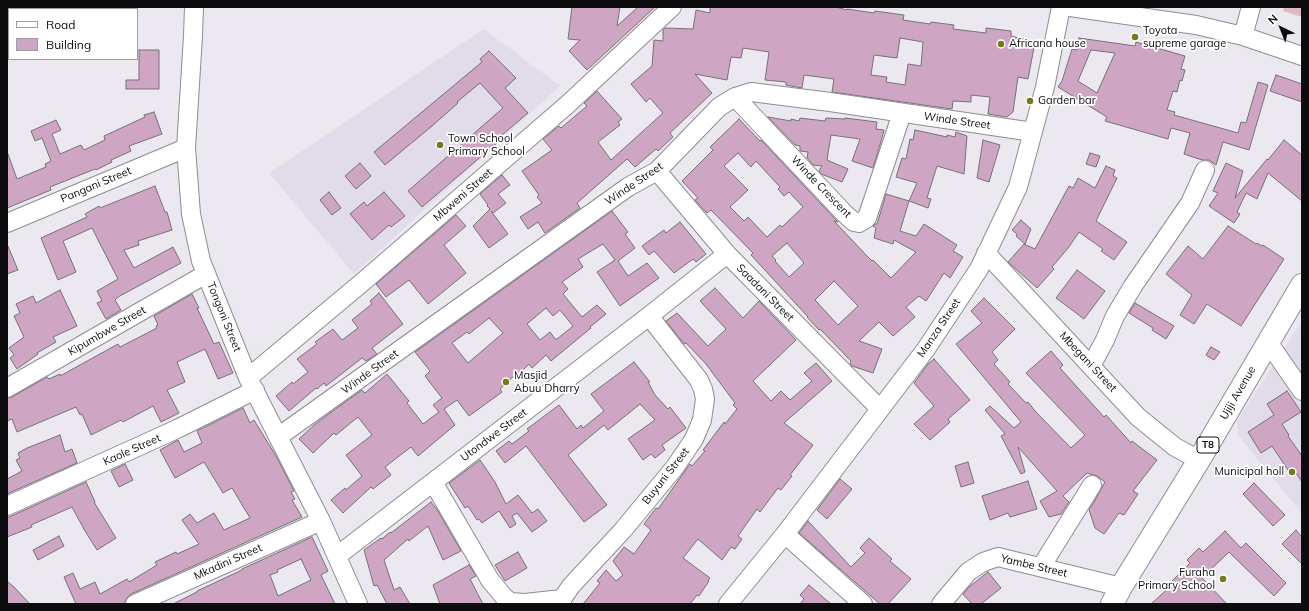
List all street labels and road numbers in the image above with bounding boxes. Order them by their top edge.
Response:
street label: Winde Street [923,110,991,132]
street label: Winde Crescent [788,153,854,221]
street label: Winde Street [602,160,666,208]
street label: Pangani Street [59,164,133,206]
street label: Mbweni Street [431,166,495,224]
street label: Saadani Street [734,262,796,324]
street label: Tongoni Street [204,280,244,354]
street label: Manza Street [915,296,963,360]
street label: Kipumbwe Street [66,303,148,359]
street label: Mbegani Street [1057,329,1119,395]
street label: Winde Street [339,347,401,397]
street label: Ujiji Avenue [1217,364,1259,422]
street label: Utondwe Street [458,406,530,464]
street label: Kaole Street [101,431,163,469]
road number: T8 [1197,437,1219,453]
street label: Buyuni Street [640,445,692,507]
street label: Mkadini Street [192,541,264,583]
street label: Yambe Street [999,552,1069,580]

